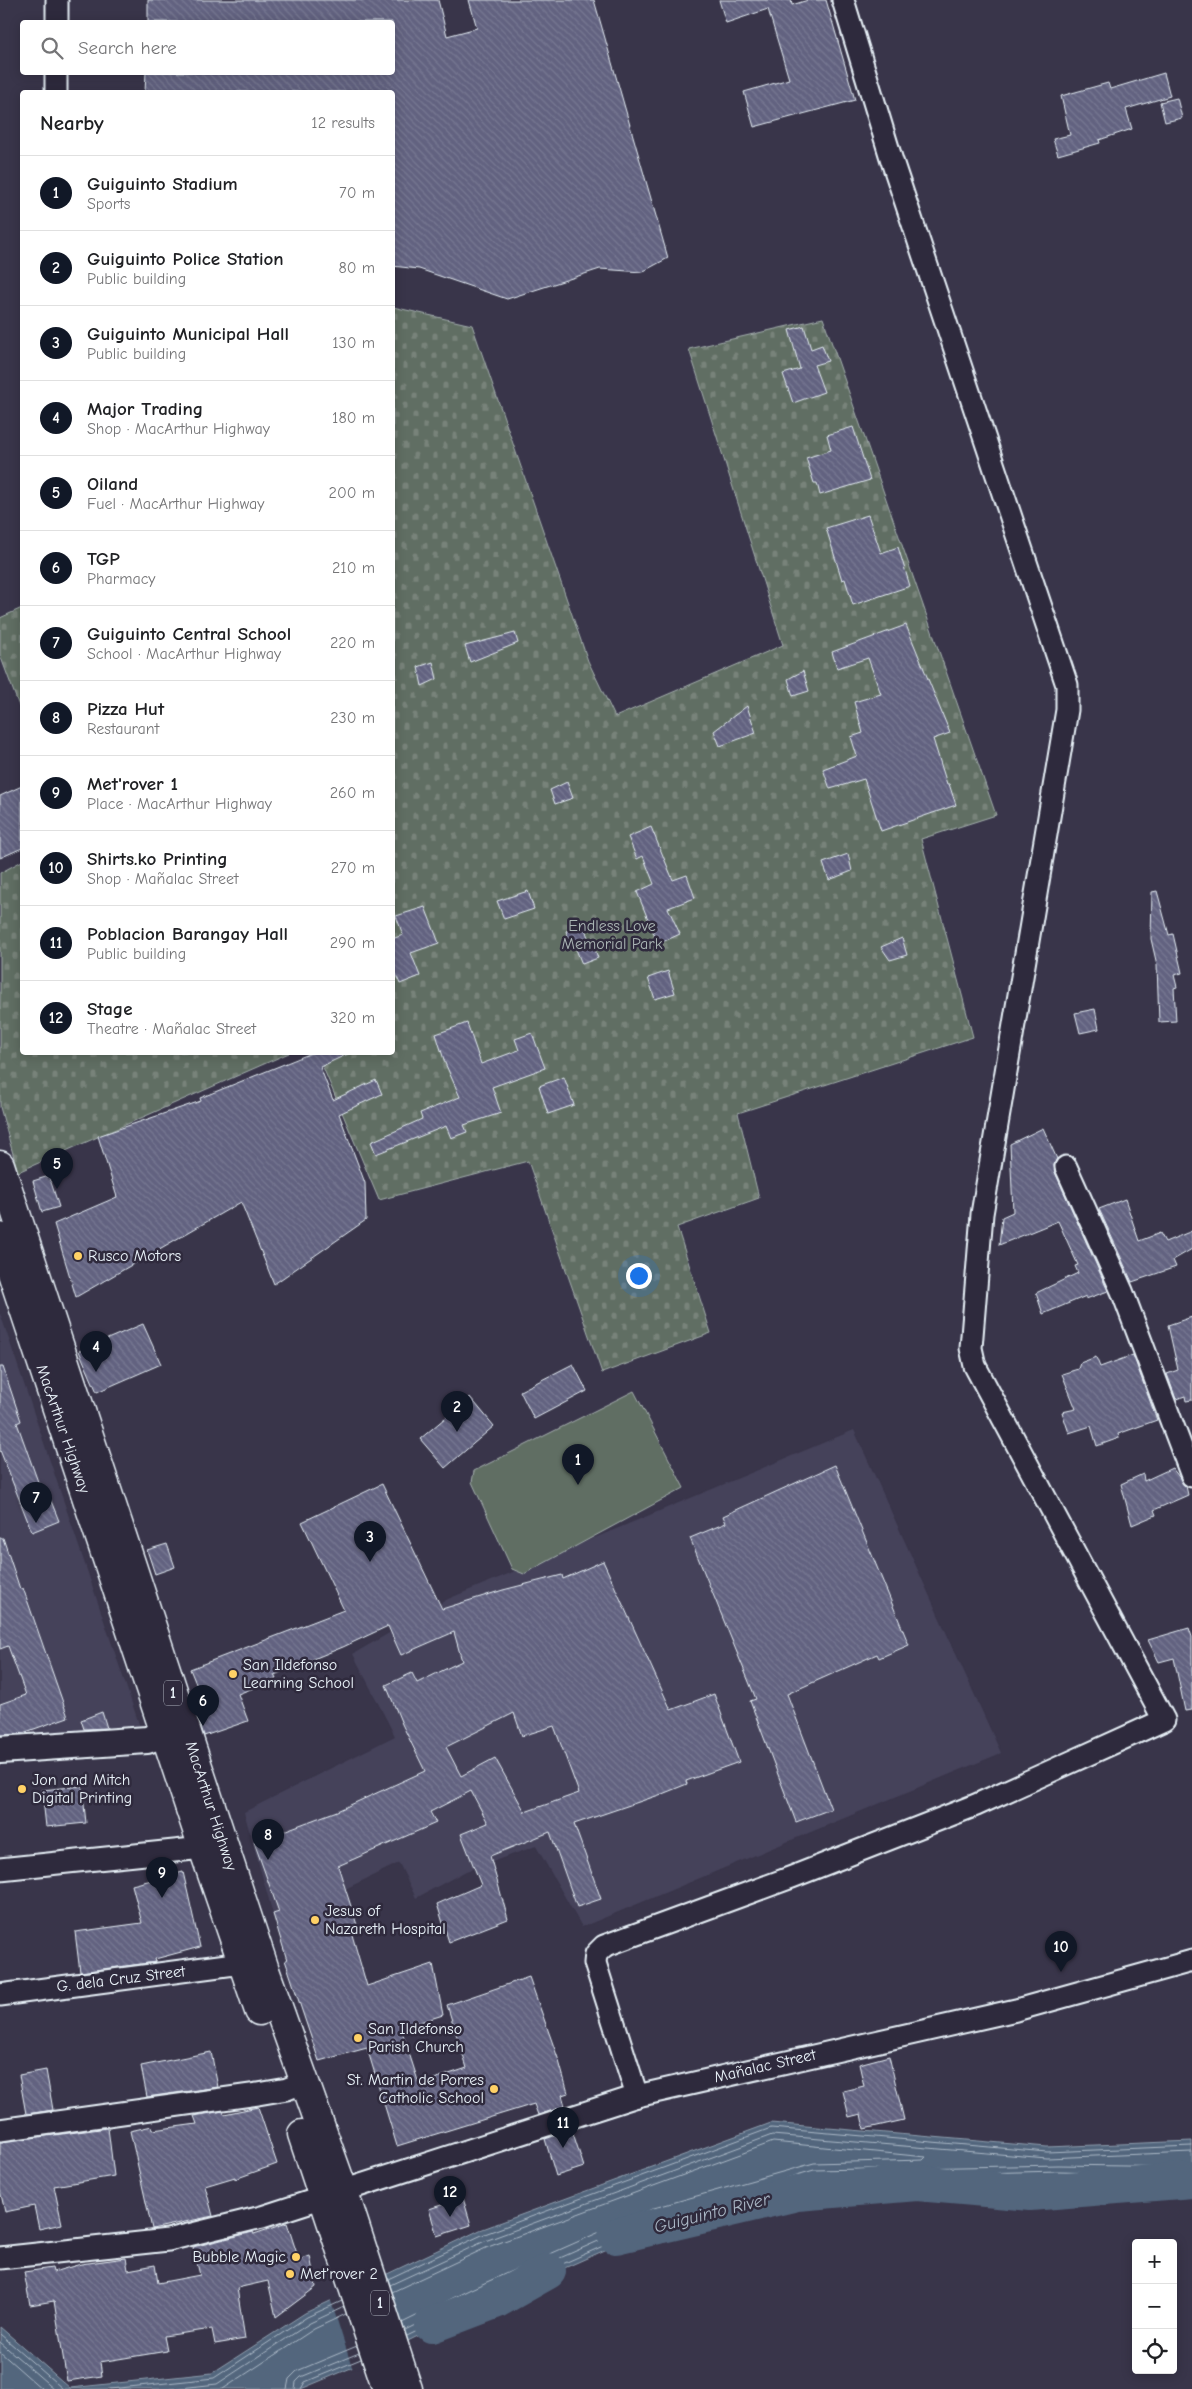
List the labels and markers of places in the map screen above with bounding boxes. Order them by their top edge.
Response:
pin: 5 [41,1148,73,1189]
place label: Rusco Motors [88,1247,181,1265]
marker: Rusco Motors [72,1250,84,1262]
pin: 4 [80,1331,112,1372]
pin: 2 [441,1391,473,1432]
pin: 1 [562,1444,594,1485]
pin: 7 [20,1482,52,1523]
pin: 3 [354,1521,386,1562]
place label: San Ildefonso Learning School [243,1656,354,1692]
marker: San Ildefonso Learning School [227,1668,239,1680]
pin: 6 [187,1685,219,1726]
place label: Jon and Mitch Digital Printing [32,1771,132,1807]
marker: Jon and Mitch Digital Printing [16,1783,28,1795]
pin: 8 [252,1819,284,1860]
pin: 9 [146,1857,178,1898]
place label: Jesus of Nazareth Hospital [325,1902,446,1938]
marker: Jesus of Nazareth Hospital [309,1914,321,1926]
pin: 10 [1045,1931,1077,1972]
place label: San Ildefonso Parish Church [368,2020,464,2056]
marker: San Ildefonso Parish Church [352,2032,364,2044]
place label: St. Martin de Porres Catholic School [347,2071,484,2107]
marker: St. Martin de Porres Catholic School [488,2083,500,2095]
pin: 11 [547,2107,579,2148]
pin: 12 [434,2176,466,2217]
place label: Bubble Magic [192,2248,286,2266]
marker: Bubble Magic [290,2251,302,2263]
place label: Met'rover 2 [300,2265,378,2283]
marker: Met'rover 2 [284,2268,296,2280]

